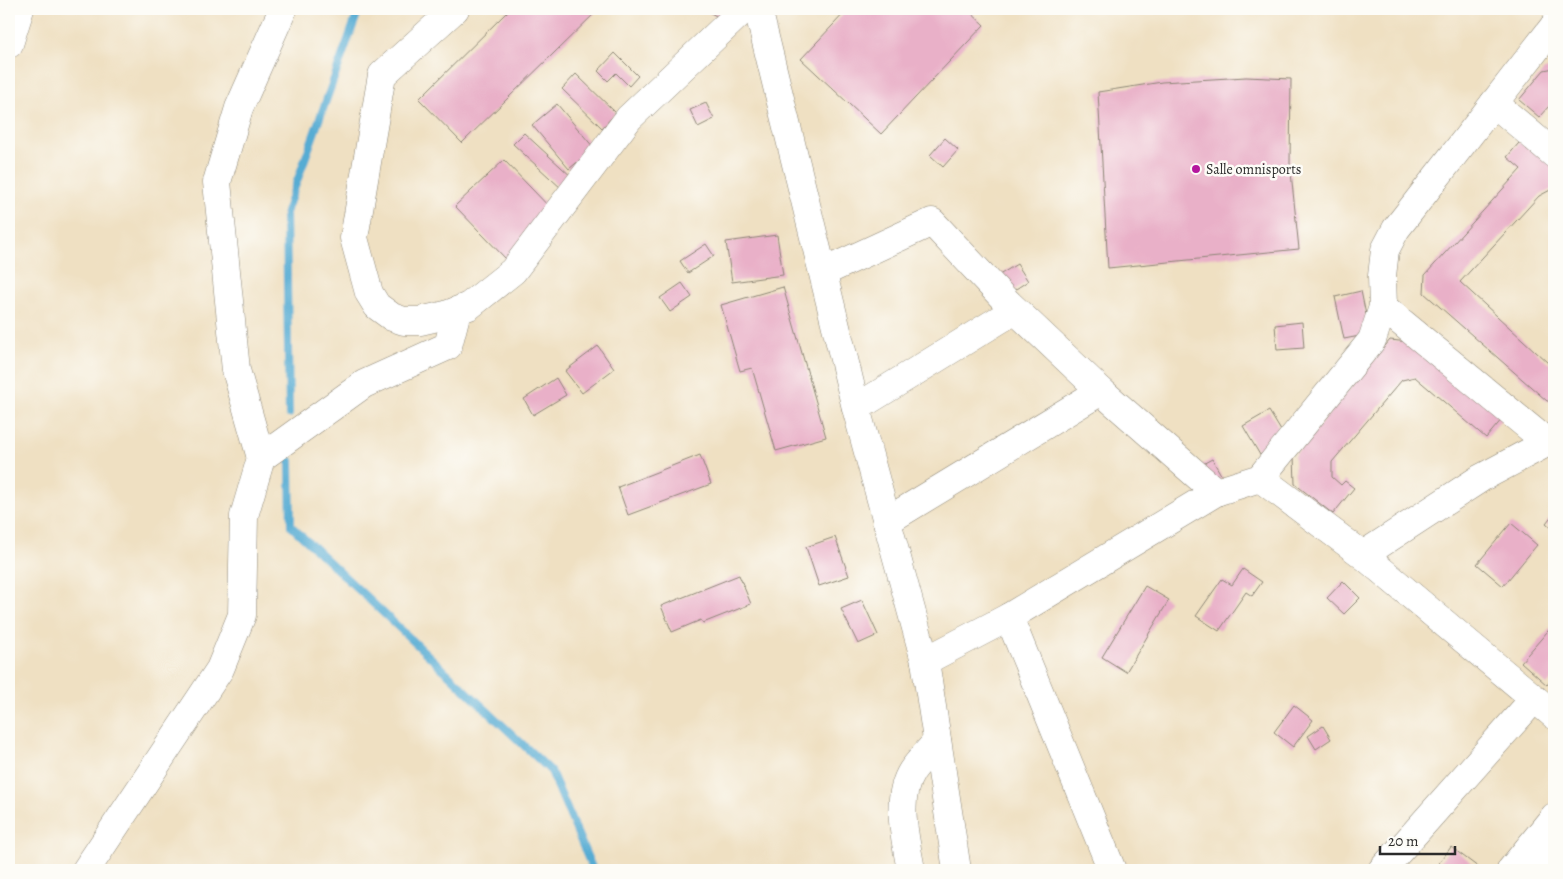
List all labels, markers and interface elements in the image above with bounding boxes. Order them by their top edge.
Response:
place label: Salle omnisports [1206,160,1301,179]
marker: Salle omnisports [1190,163,1202,175]
scale bar [1380,824,1456,856]
text: 20 m [1388,831,1419,851]

